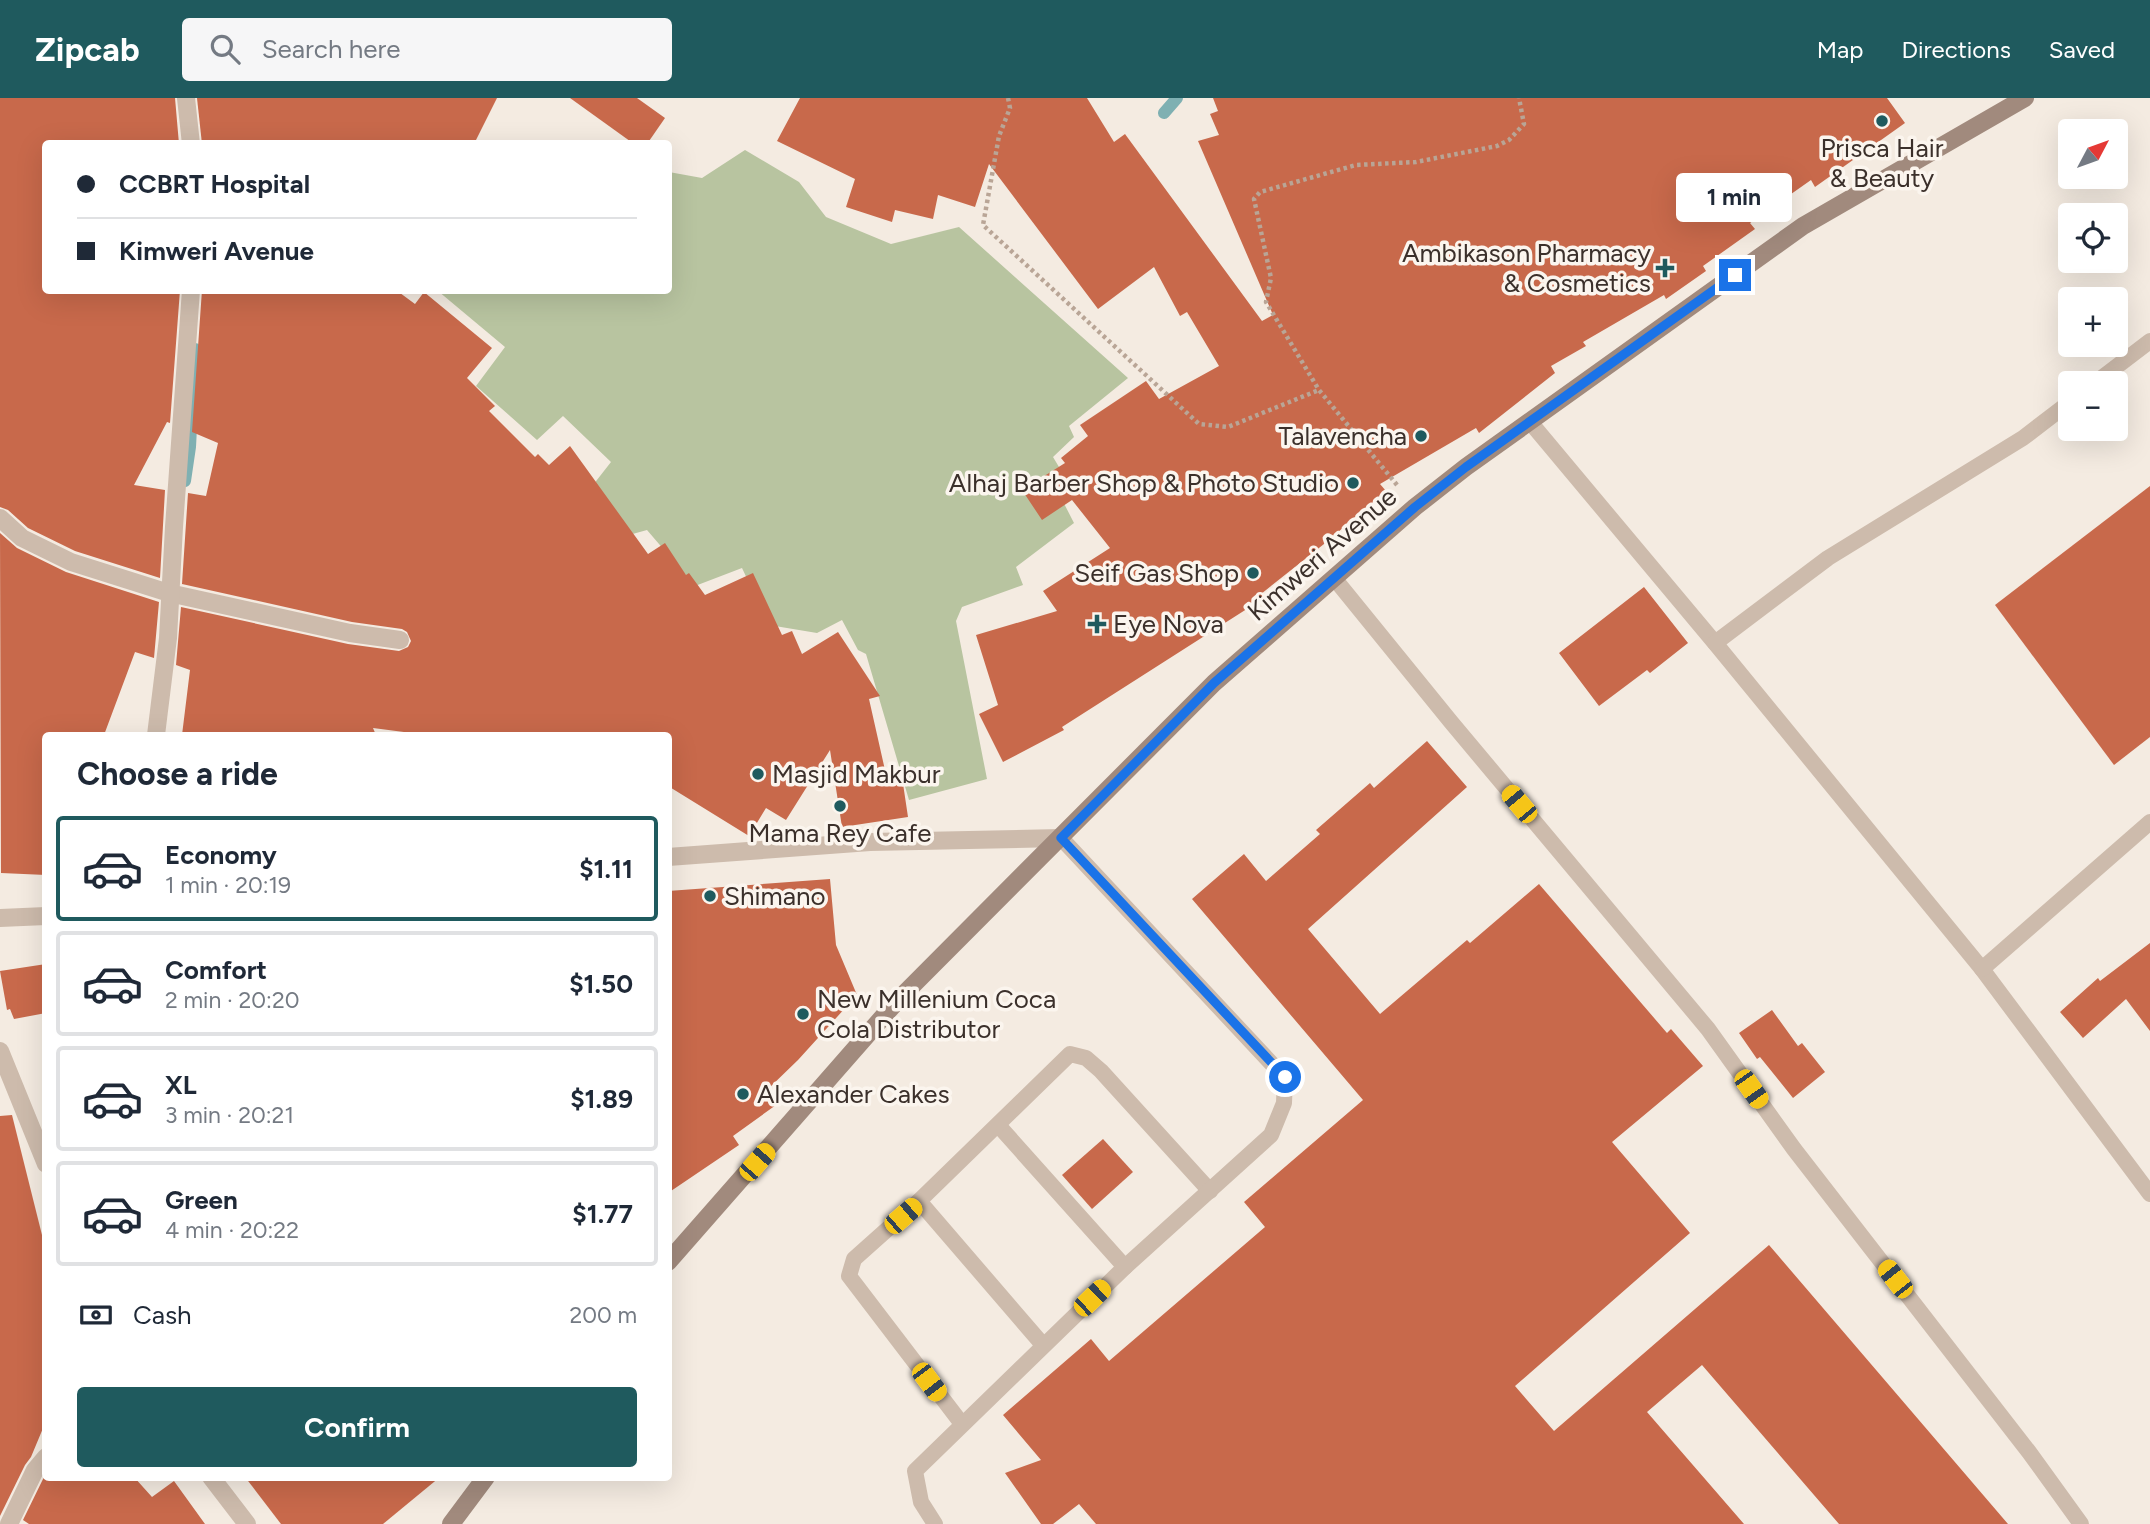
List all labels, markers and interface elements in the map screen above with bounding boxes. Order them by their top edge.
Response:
search box [182,18,672,81]
text: Zipcab [35,30,140,69]
icon: search [206,30,244,68]
text: Search here [262,33,401,65]
text: Map [1817,35,1863,64]
text: Directions [1901,35,2011,64]
text: Saved [2049,35,2115,64]
marker: Prisca Hair & Beauty [1874,113,1890,129]
north arrow [2058,119,2128,189]
map controls [2058,119,2128,441]
place label: Prisca Hair & Beauty [1820,132,1944,194]
text: CCBRT Hospital [119,168,310,200]
callout: 1 min [1677,174,1793,222]
text: 1 min [1707,183,1761,211]
button: locate [2058,203,2128,273]
text: Kimweri Avenue [119,235,314,267]
place label: Ambikason Pharmacy & Cosmetics [1402,237,1651,299]
route end [1719,259,1751,291]
marker: Ambikason Pharmacy & Cosmetics [1657,260,1673,276]
button: + [2058,287,2128,357]
button: − [2058,371,2128,441]
place label: Talavencha [1278,420,1407,452]
marker: Talavencha [1413,428,1429,444]
place label: Alhaj Barber Shop & Photo Studio [949,467,1339,499]
marker: Alhaj Barber Shop & Photo Studio [1345,475,1361,491]
street label: Kimweri Avenue [1241,480,1403,628]
place label: Seif Gas Shop [1074,557,1239,589]
marker: Seif Gas Shop [1245,565,1261,581]
place label: Eye Nova [1113,608,1224,640]
marker: Eye Nova [1087,614,1107,634]
text: Choose a ride [77,755,278,793]
place label: Masjid Makbur [772,758,941,790]
marker: Masjid Makbur [750,766,766,782]
car [1498,781,1541,827]
marker: Mama Rey Cafe [832,798,848,814]
place label: Mama Rey Cafe [749,817,932,849]
icon: car [81,837,144,900]
text: Economy [165,839,277,871]
text: $1.11 [579,853,633,885]
text: 1 min · 20:19 [165,871,291,899]
place label: Shimano [724,880,825,912]
marker: Shimano [702,888,718,904]
icon: car [81,952,144,1015]
text: Comfort [165,954,267,986]
text: $1.50 [569,968,633,1000]
place label: New Millenium Coca Cola Distributor [817,983,1056,1045]
text: 2 min · 20:20 [165,986,300,1014]
marker: New Millenium Coca Cola Distributor [795,1006,811,1022]
route start [1269,1061,1301,1093]
car [1731,1066,1772,1112]
icon: car [81,1067,144,1130]
text: XL [165,1069,197,1101]
place label: Alexander Cakes [757,1078,950,1110]
text: $1.89 [570,1083,633,1115]
marker: Alexander Cakes [735,1086,751,1102]
text: 3 min · 20:21 [165,1101,294,1129]
car [736,1139,779,1185]
icon: car [81,1182,144,1245]
text: Green [165,1184,238,1216]
car [881,1194,926,1238]
text: $1.77 [572,1198,633,1230]
text: 4 min · 20:22 [165,1216,299,1244]
car [1874,1256,1917,1302]
car [1070,1276,1115,1320]
icon: cash [77,1296,115,1334]
text: Cash [133,1299,192,1331]
text: 200 m [569,1301,637,1329]
car [908,1359,951,1405]
button: Confirm [77,1387,637,1467]

